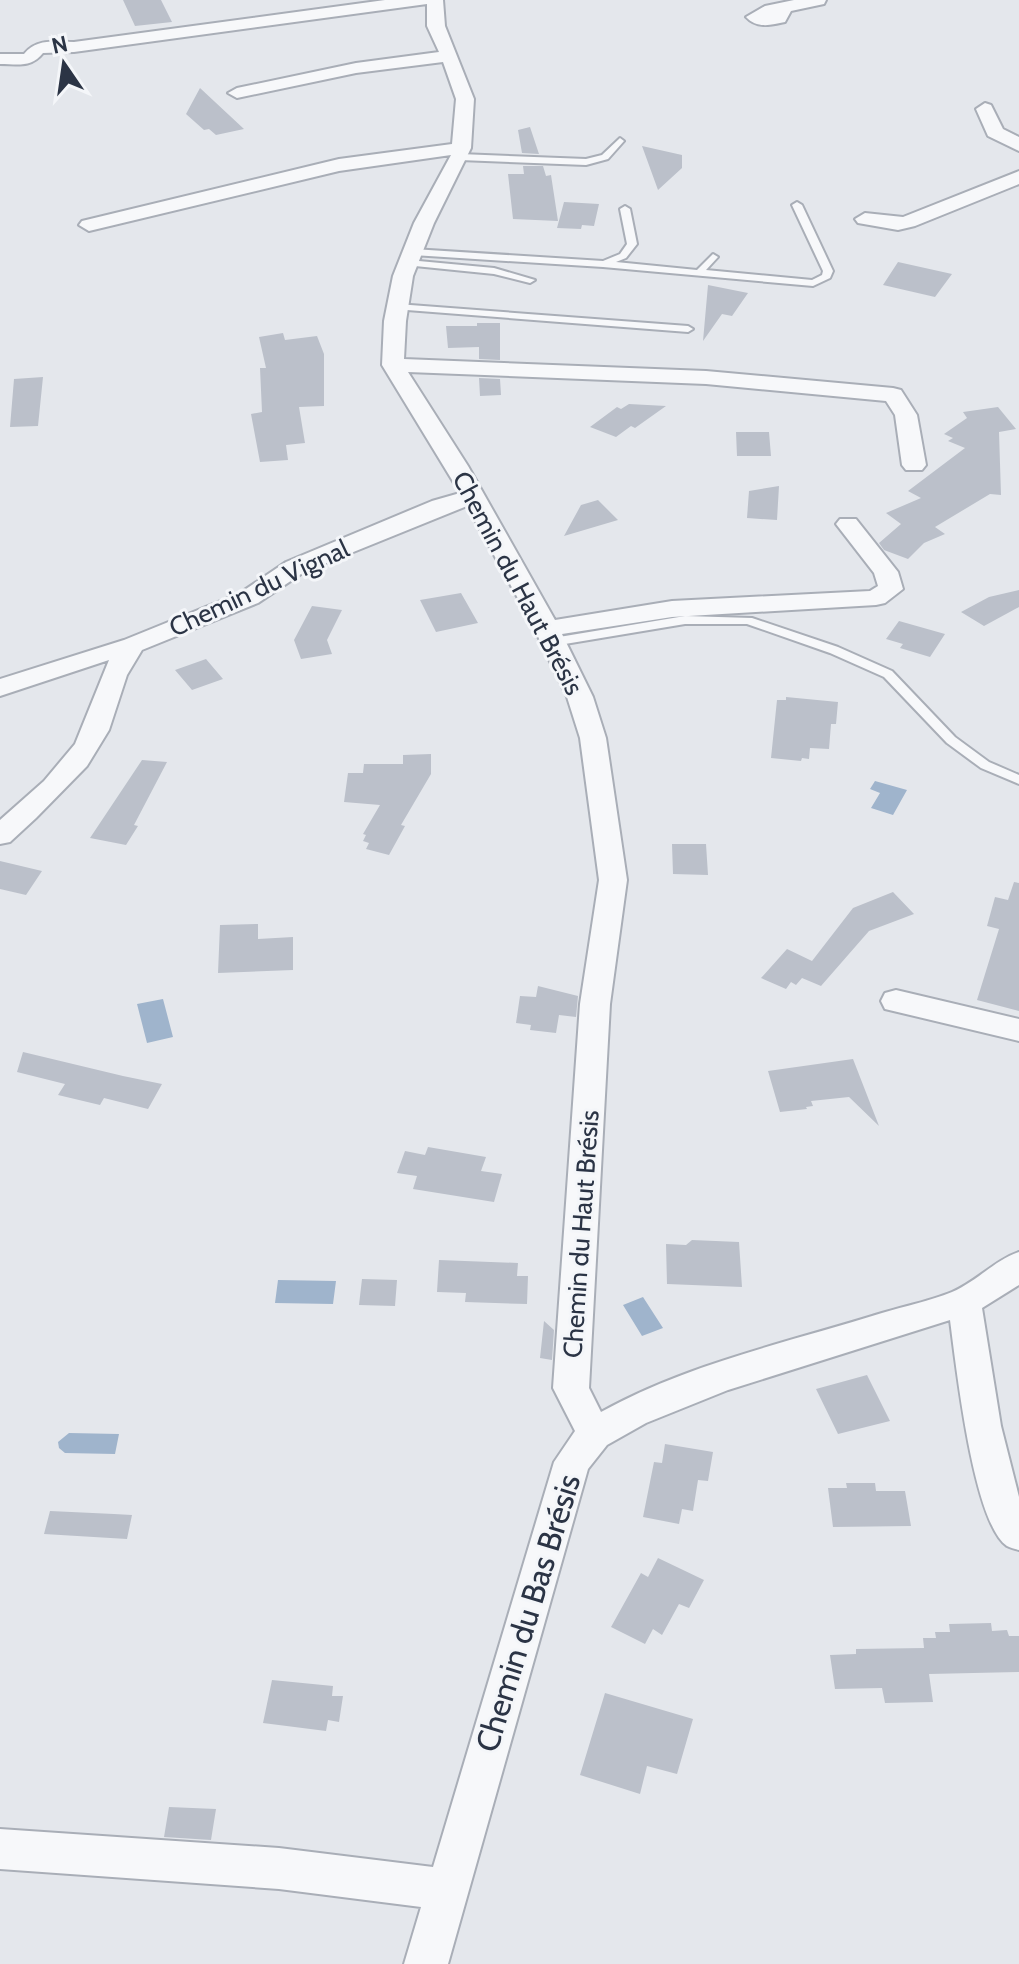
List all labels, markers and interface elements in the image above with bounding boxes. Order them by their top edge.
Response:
north arrow [24,24,104,104]
text: N [49,30,70,60]
street label: Chemin du Haut Brésis [446,466,591,700]
street label: Chemin du Vignal [164,532,354,644]
street label: Chemin du Haut Brésis [556,1109,606,1359]
street label: Chemin du Bas Brésis [467,1469,588,1756]

